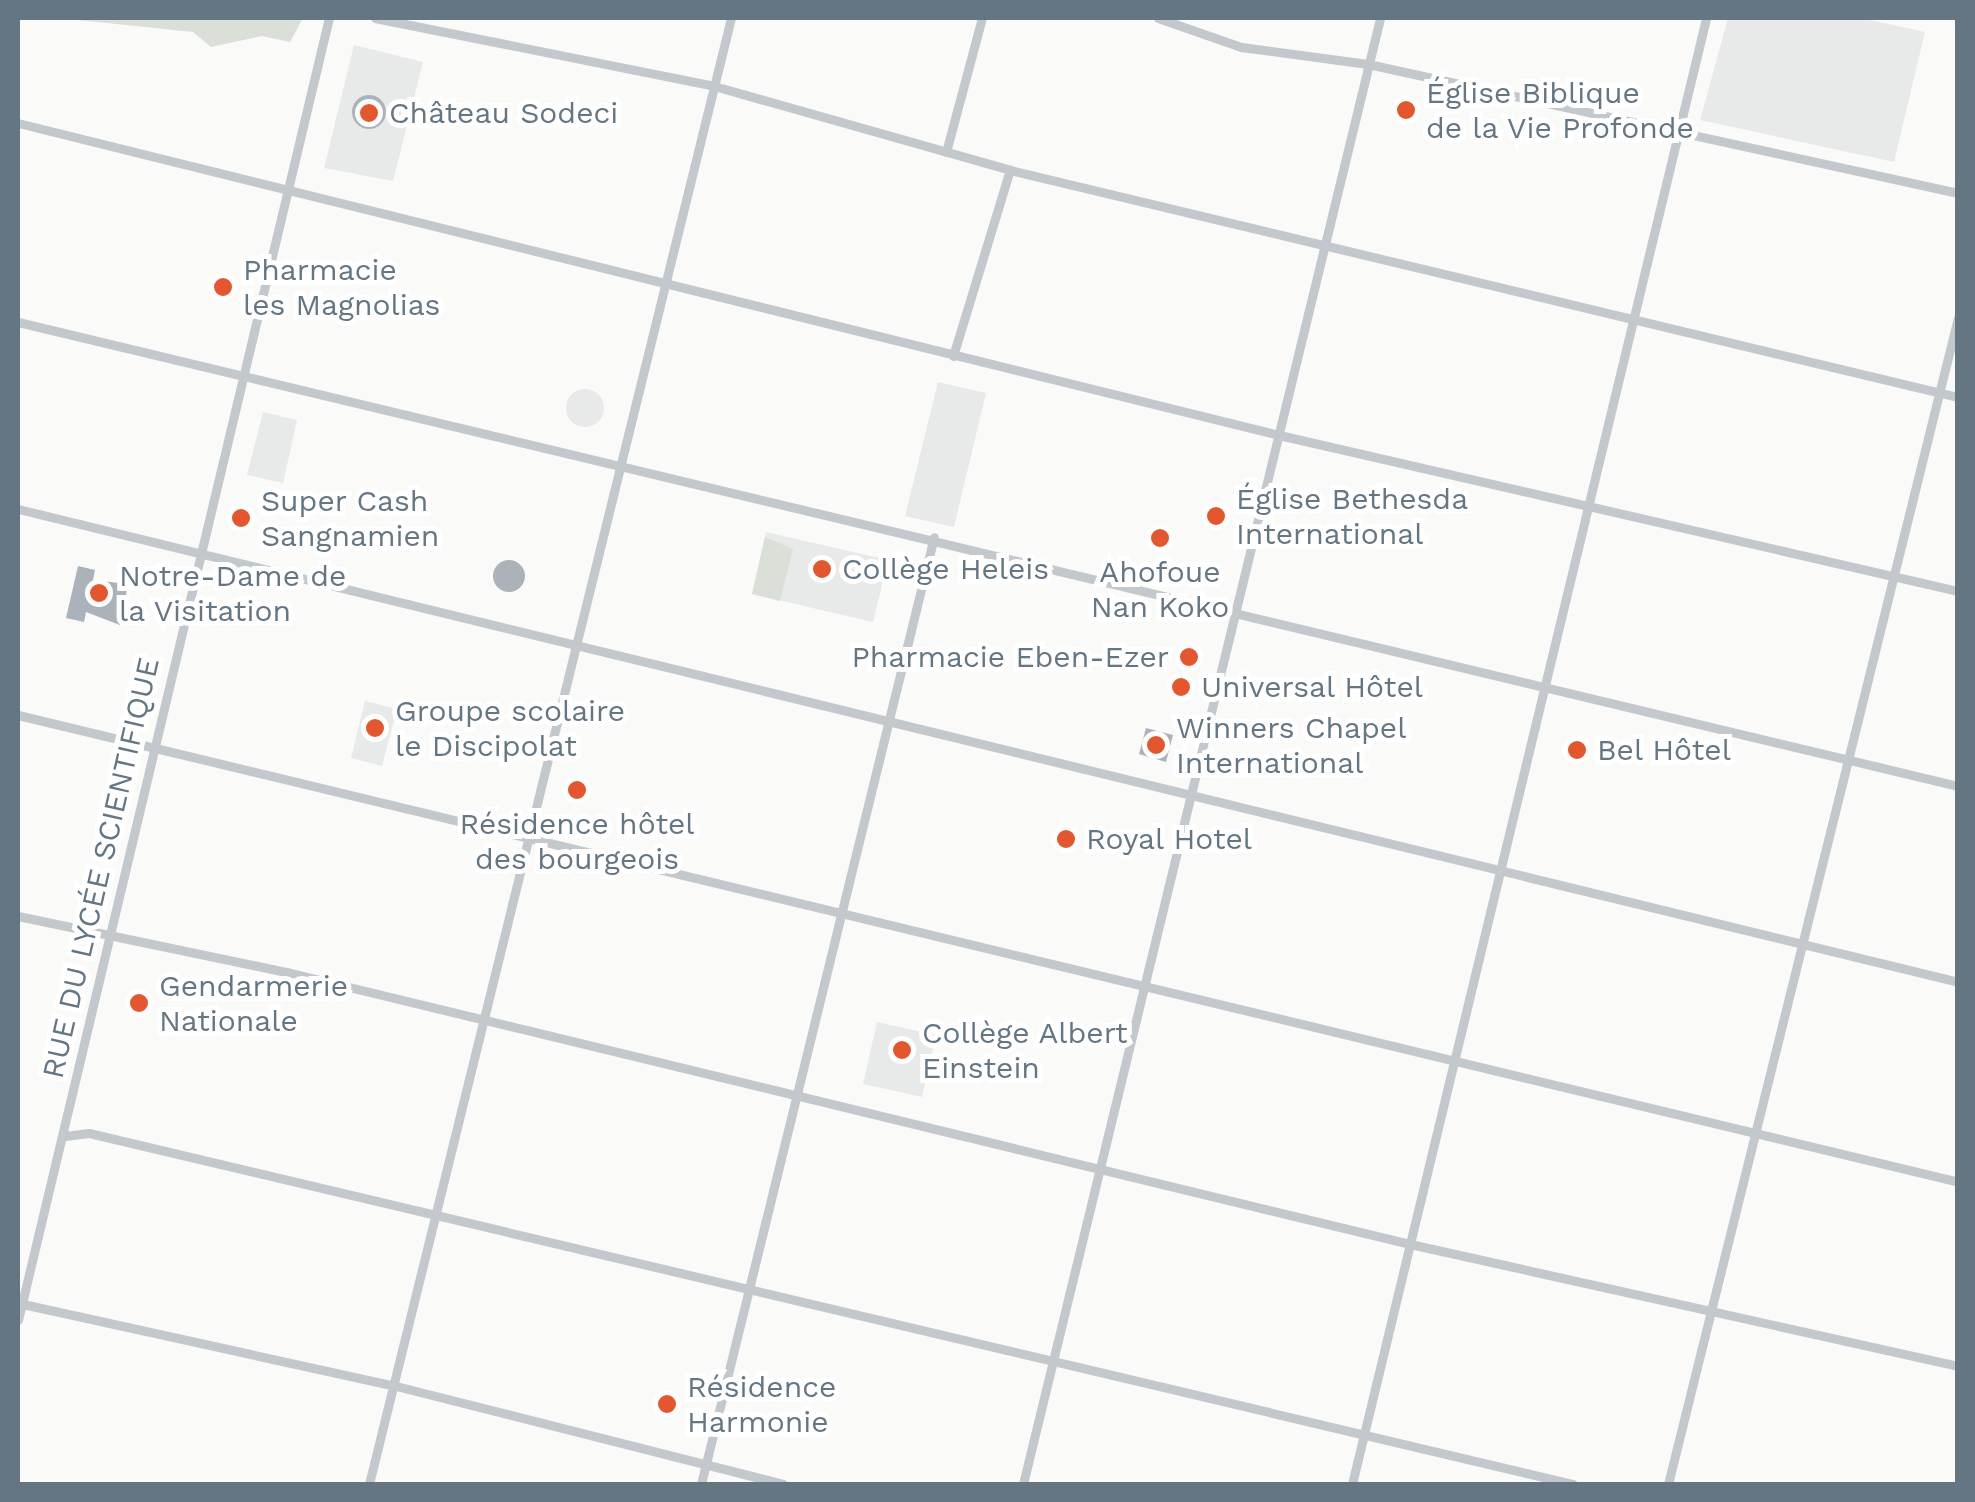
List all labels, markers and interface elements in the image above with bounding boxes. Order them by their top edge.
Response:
place label: Église Biblique de la Vie Profonde [1426,75,1696,146]
place label: Château Sodeci [389,95,618,131]
marker: Église Biblique de la Vie Profonde [1395,99,1417,121]
marker: Château Sodeci [358,102,380,124]
place label: Pharmacie les Magnolias [243,252,440,322]
marker: Pharmacie les Magnolias [212,276,234,298]
place label: Église Bethesda International [1236,481,1468,552]
place label: Super Cash Sangnamien [261,483,439,554]
marker: Église Bethesda International [1205,505,1227,527]
marker: Super Cash Sangnamien [230,507,252,529]
marker: Ahofoue Nan Koko [1149,527,1171,549]
place label: Collège Heleis [842,551,1049,587]
place label: Ahofoue Nan Koko [1091,554,1229,624]
place label: Notre-Dame de la Visitation [119,558,346,628]
marker: Collège Heleis [811,558,833,580]
marker: Notre-Dame de la Visitation [88,582,110,604]
place label: Pharmacie Eben-Ezer [851,639,1169,675]
marker: Pharmacie Eben-Ezer [1178,646,1200,668]
street label: RUE DU LYCÉE SCIENTIFIQUE [35,654,167,1082]
place label: Universal Hôtel [1201,669,1424,705]
marker: Universal Hôtel [1170,676,1192,698]
place label: Groupe scolaire le Discipolat [395,693,625,764]
place label: Winners Chapel International [1176,710,1406,780]
marker: Groupe scolaire le Discipolat [364,717,386,739]
place label: Bel Hôtel [1597,732,1732,768]
marker: Winners Chapel International [1145,734,1167,756]
marker: Bel Hôtel [1566,739,1588,761]
marker: Résidence hôtel des bourgeois [566,779,588,801]
place label: Résidence hôtel des bourgeois [460,806,694,876]
place label: Royal Hotel [1086,821,1253,857]
marker: Royal Hotel [1055,828,1077,850]
place label: Gendarmerie Nationale [159,968,348,1038]
marker: Gendarmerie Nationale [128,992,150,1014]
place label: Collège Albert Einstein [922,1015,1129,1086]
marker: Collège Albert Einstein [891,1039,913,1061]
place label: Résidence Harmonie [687,1369,836,1440]
marker: Résidence Harmonie [656,1393,678,1415]

